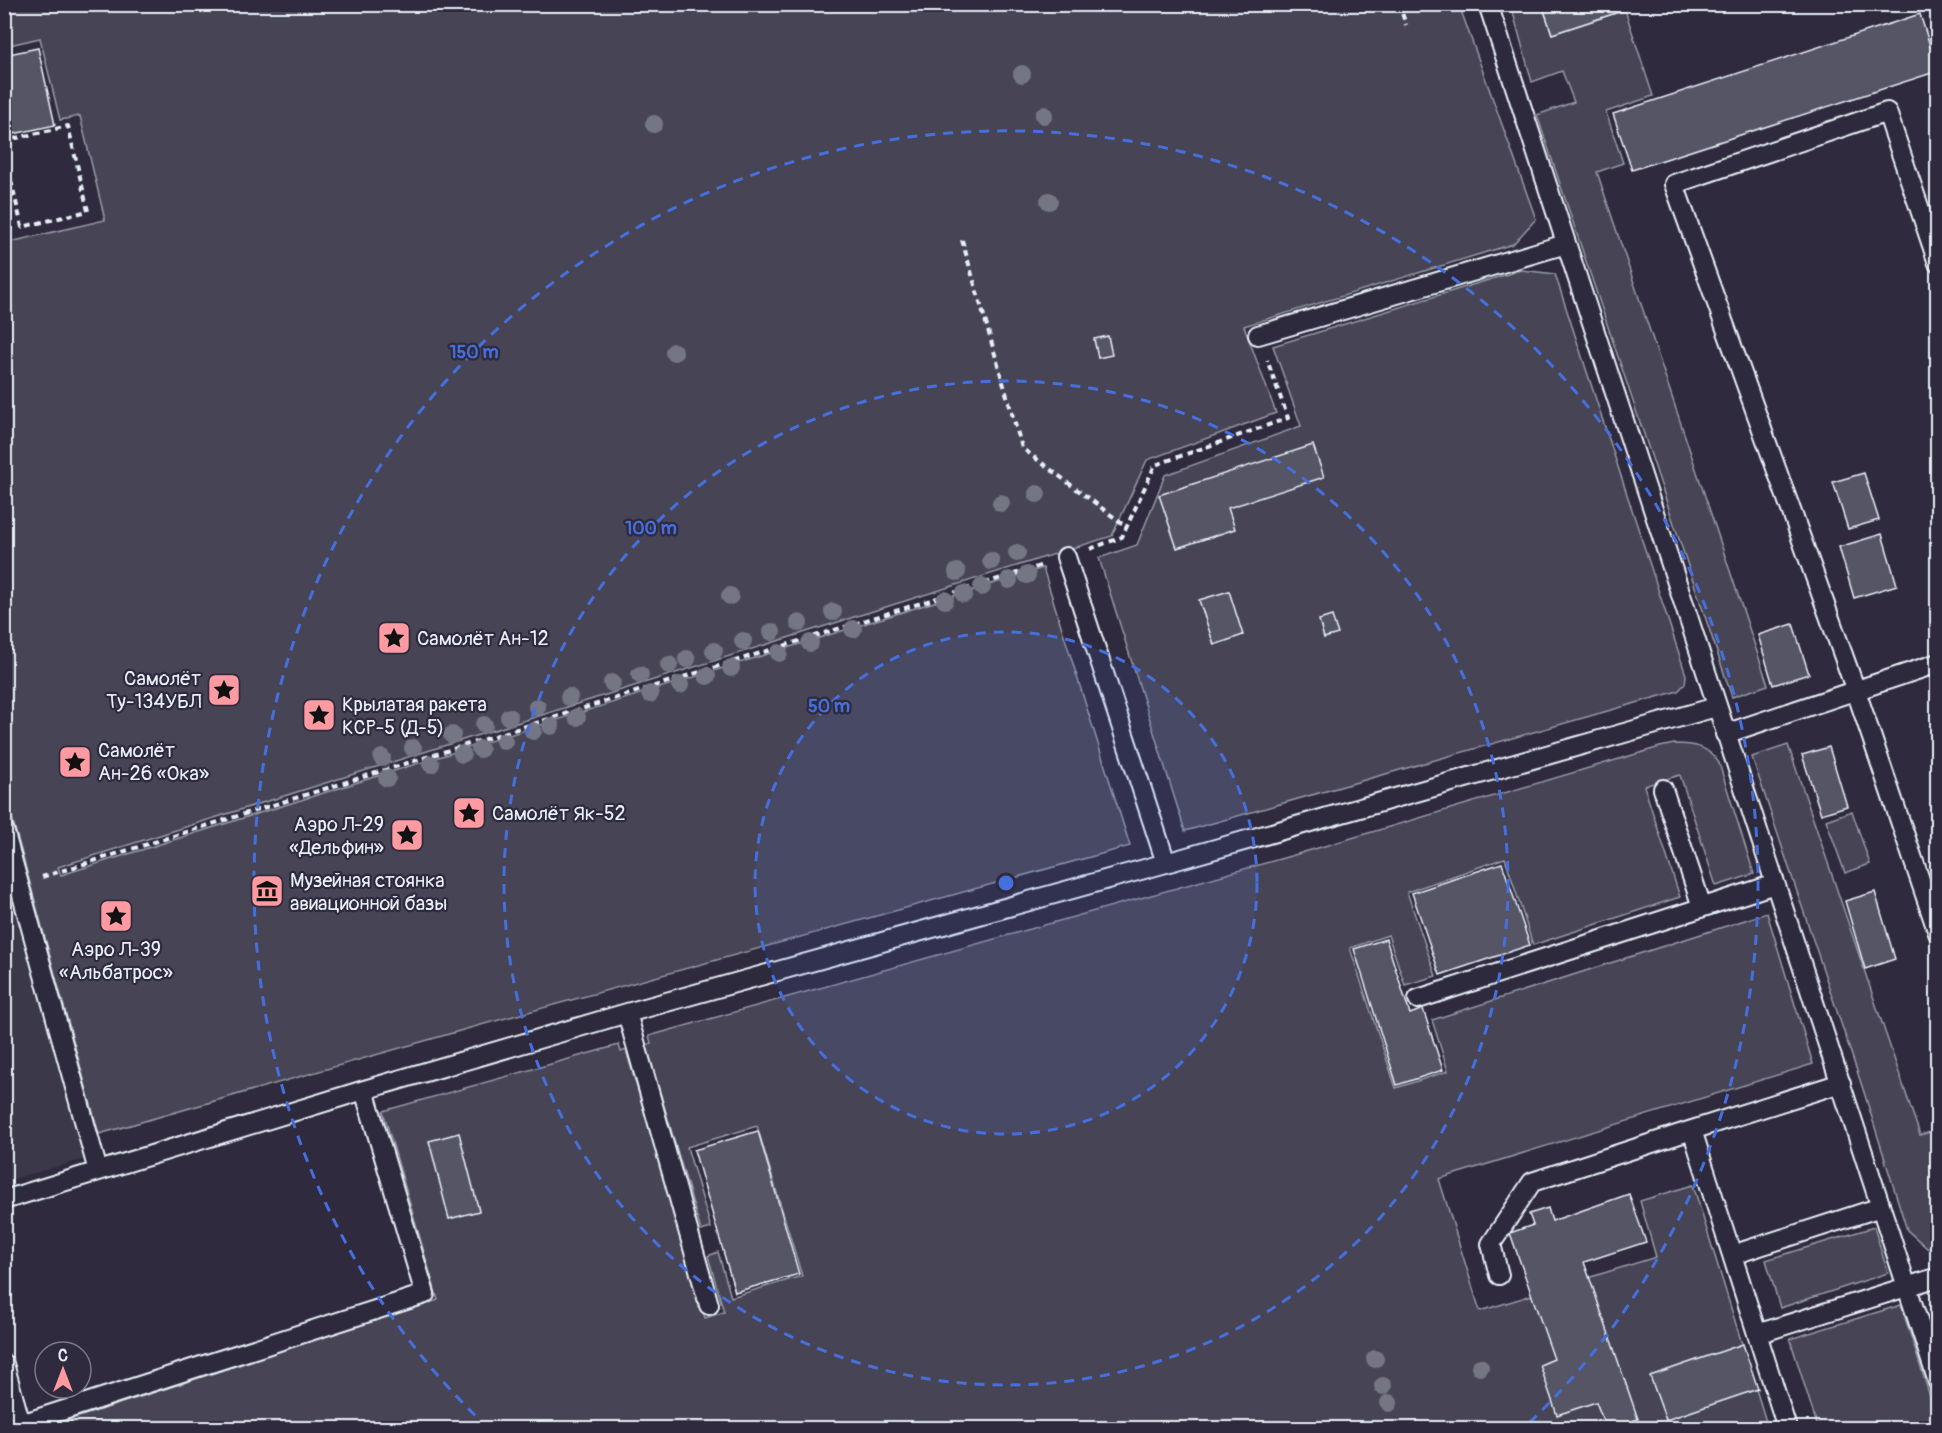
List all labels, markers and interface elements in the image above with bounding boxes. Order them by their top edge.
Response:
text: 150 m [450,341,499,364]
text: 100 m [625,517,677,540]
place icon: Самолёт Ан-12 [376,620,412,656]
place label: Самолёт Ан-12 [417,626,549,651]
place label: Самолёт Ту-134УБЛ [106,666,202,714]
place icon: Самолёт Ту-134УБЛ [206,672,242,708]
place label: Крылатая ракета КСР-5 (Д-5) [342,692,487,740]
text: 50 m [808,695,850,718]
place icon: Крылатая ракета КСР-5 (Д-5) [301,697,337,733]
place label: Самолёт Ан-26 «Ока» [98,738,209,786]
place icon: Самолёт Ан-26 «Ока» [57,744,93,780]
place icon: Самолёт Як-52 [451,795,487,831]
place label: Самолёт Як-52 [492,801,626,826]
place label: Аэро Л-29 «Дельфин» [289,812,384,860]
place icon: Аэро Л-29 «Дельфин» [389,817,425,853]
place label: Музейная стоянка авиационной базы [290,868,447,916]
museum icon: Музейная стоянка авиационной базы [249,873,285,909]
centre of rings [996,873,1016,893]
place icon: Аэро Л-39 «Альбатрос» [98,898,134,934]
place label: Аэро Л-39 «Альбатрос» [59,937,173,985]
north arrow [33,1340,93,1400]
text: С [58,1346,68,1366]

